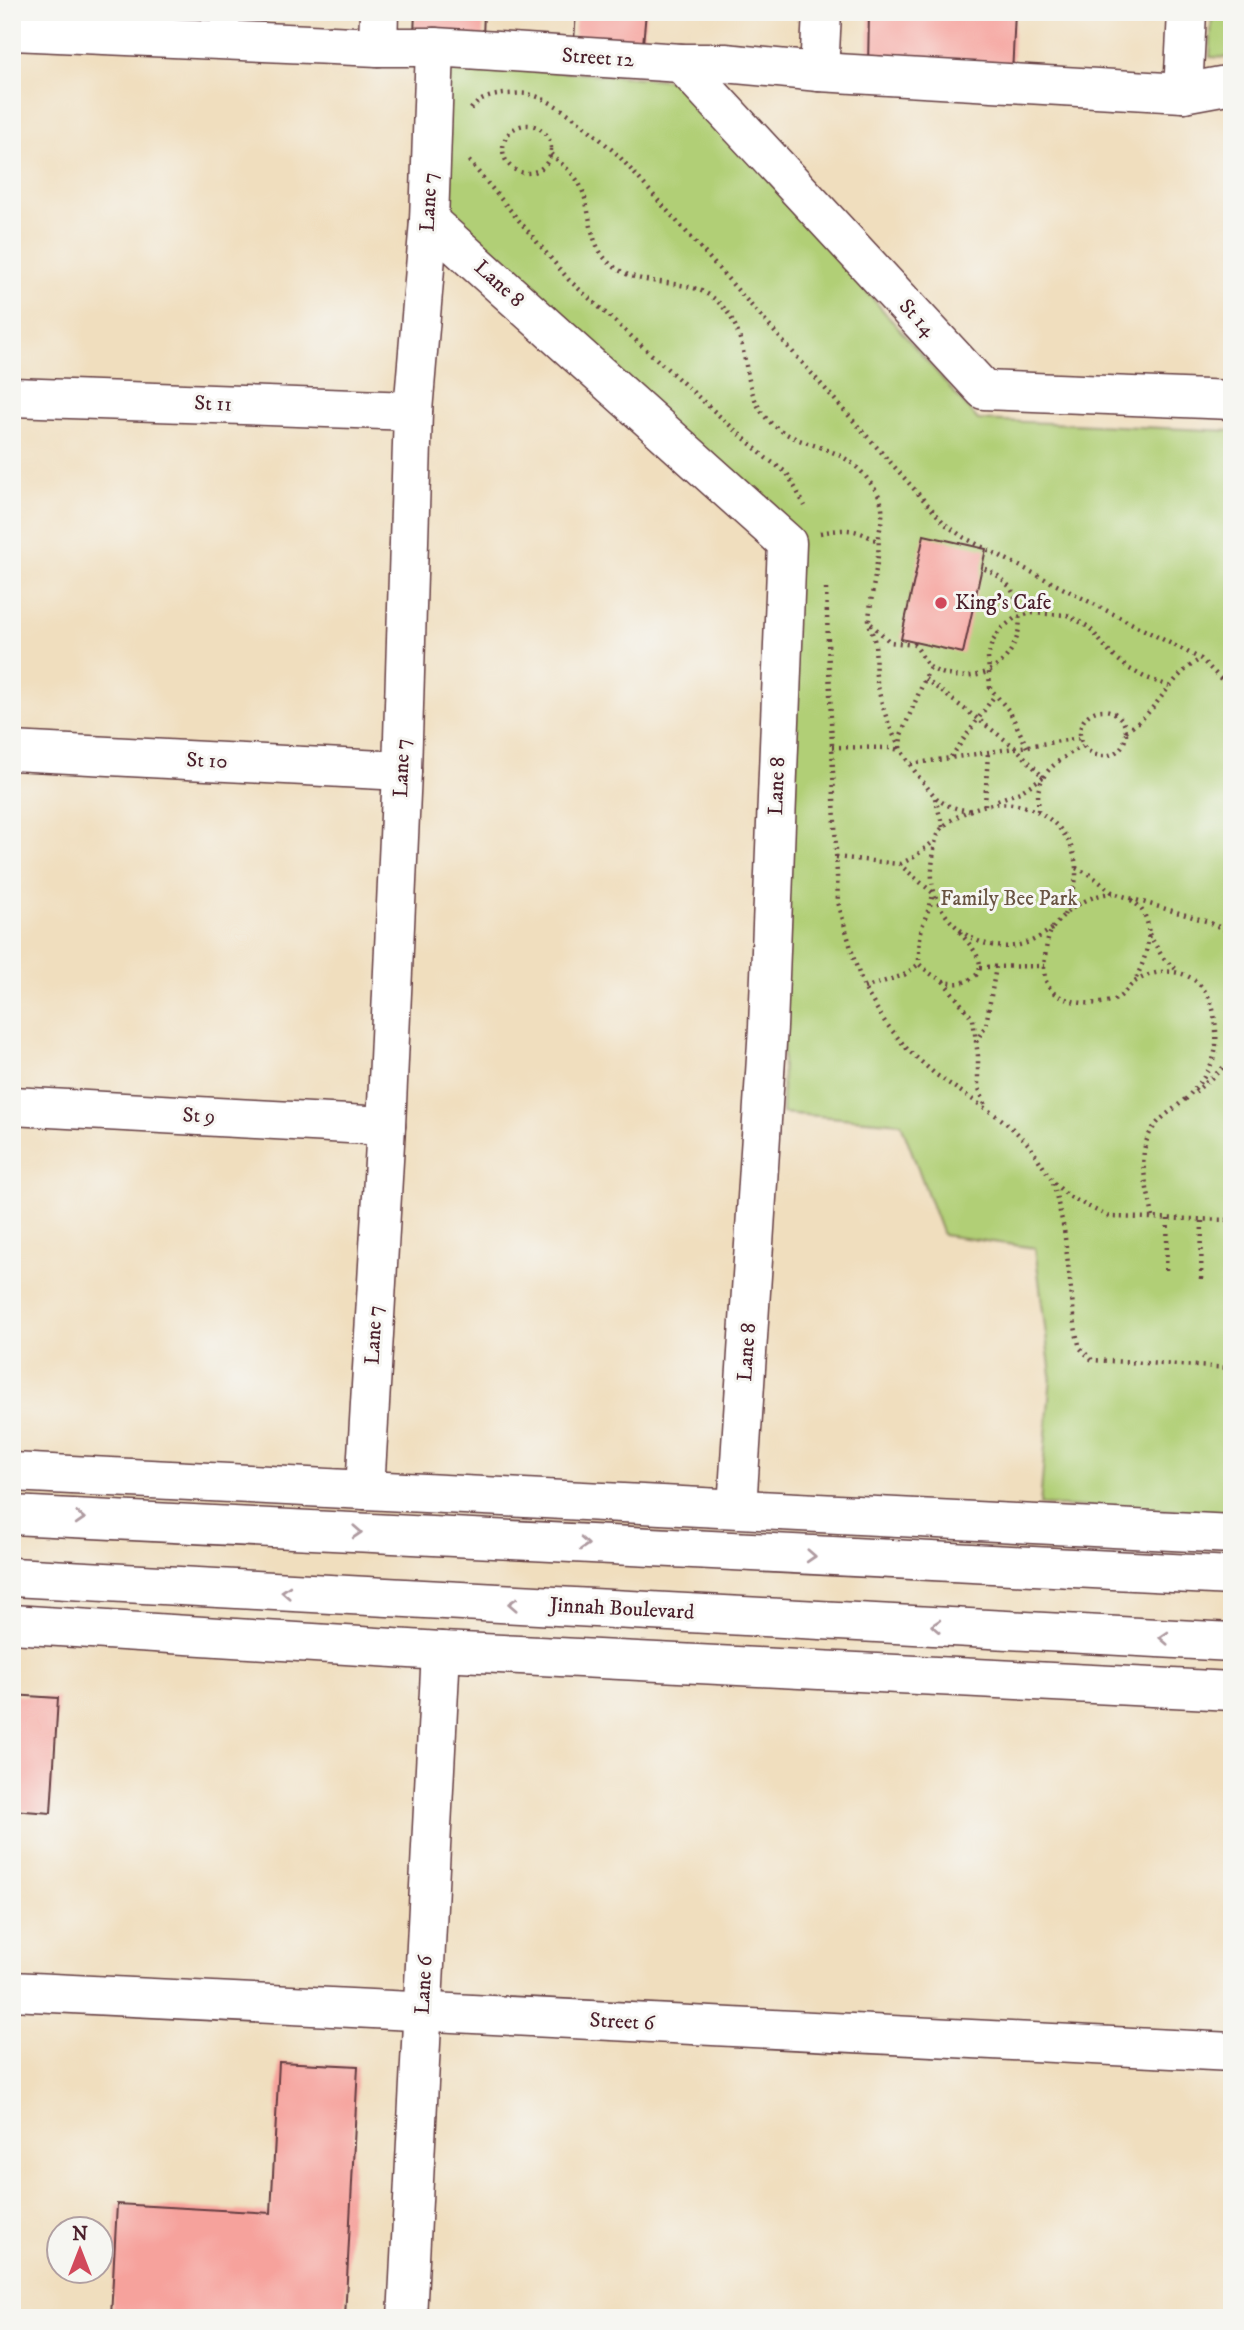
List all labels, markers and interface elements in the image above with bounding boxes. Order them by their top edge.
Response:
street label: Street 12 [561,43,636,74]
street label: Lane 7 [414,172,444,232]
street label: Lane 8 [469,255,529,313]
street label: St 14 [893,294,941,343]
street label: St 11 [194,390,232,418]
place label: King's Cafe [955,590,1052,616]
marker: King's Cafe [933,595,949,611]
street label: Lane 7 [388,738,416,798]
street label: St 10 [186,747,228,775]
street label: Lane 8 [763,756,791,816]
park label: Family Bee Park [940,886,1078,912]
street label: St 9 [182,1102,216,1130]
street label: Lane 7 [359,1305,389,1365]
street label: Lane 8 [732,1322,762,1382]
one-way arrow [75,1511,86,1526]
one-way arrow [351,1525,362,1540]
one-way arrow [579,1536,590,1551]
one-way arrow [806,1548,817,1563]
one-way arrow [281,1584,292,1599]
street label: Jinnah Boulevard [547,1592,695,1626]
one-way arrow [508,1596,519,1611]
one-way arrow [931,1619,942,1634]
one-way arrow [1158,1631,1169,1646]
street label: Lane 6 [409,1954,439,2015]
street label: Street 6 [589,2007,656,2037]
north arrow [46,2214,116,2284]
text: N [72,2223,88,2246]

